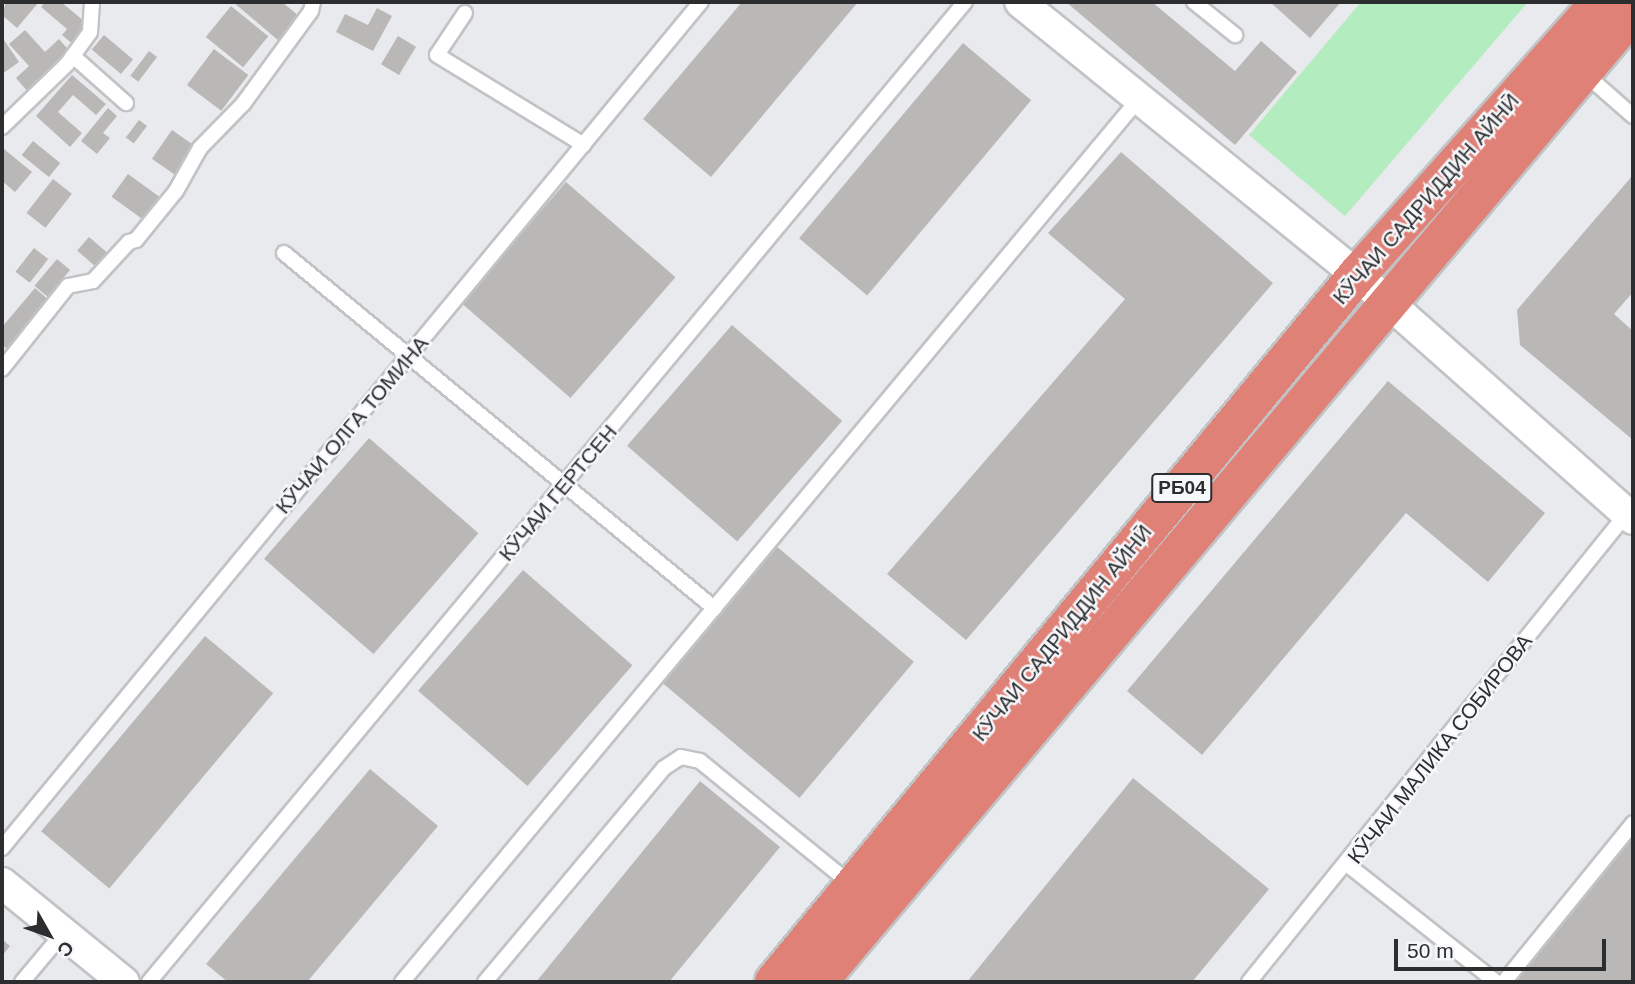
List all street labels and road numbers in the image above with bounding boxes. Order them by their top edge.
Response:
street label: КӮЧАИ САДРИДДИН АЙНӢ [1328,88,1524,310]
street label: КӮЧАИ ОЛГА ТОМИНА [270,331,434,519]
street label: КӮЧАИ ГЕРТСЕН [494,420,622,566]
road number: РБ04 [1150,472,1214,503]
street label: КӮЧАИ САДРИДДИН АЙНӢ [967,520,1157,746]
street label: КӮЧАИ МАЛИКА СОБИРОВА [1342,629,1538,869]

